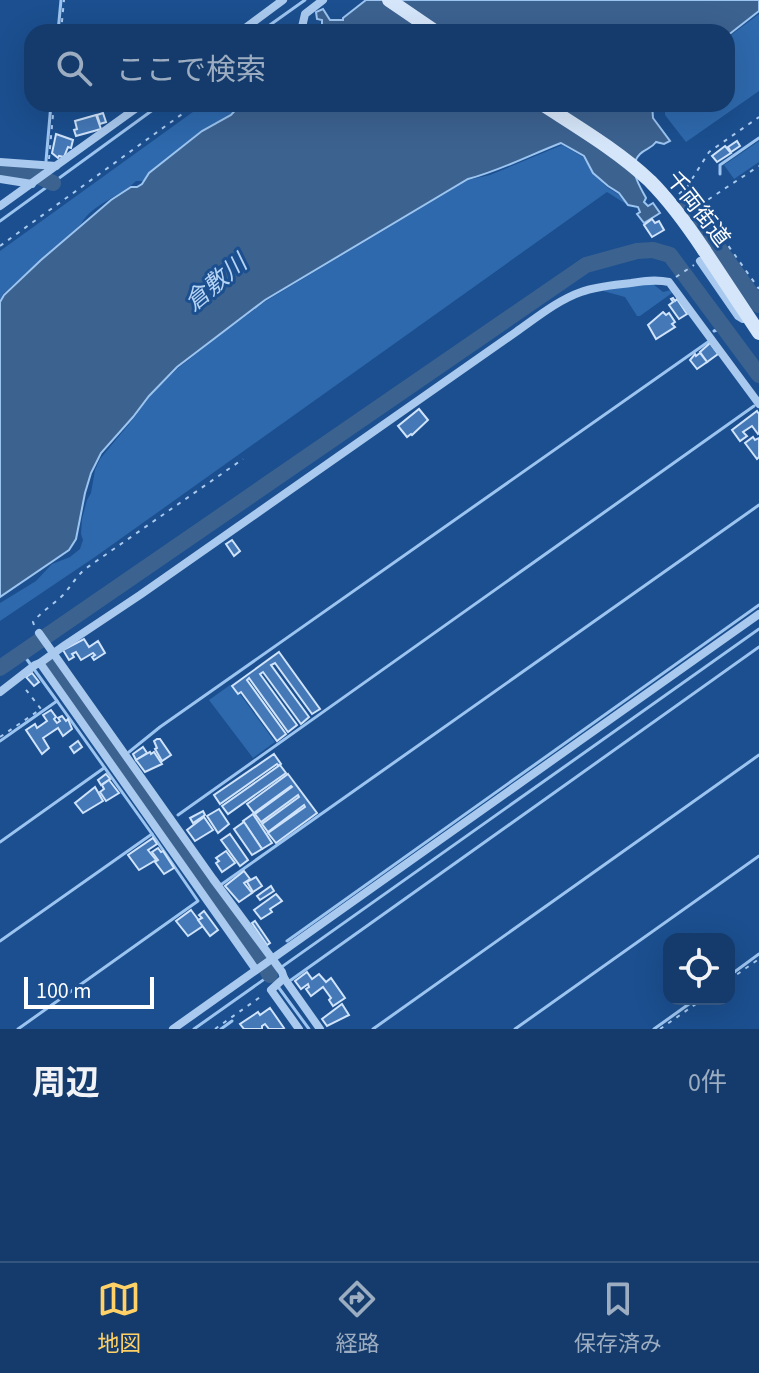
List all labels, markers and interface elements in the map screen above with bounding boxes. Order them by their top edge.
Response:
search box [24,24,735,112]
icon: search [52,46,96,90]
text: ここで検索 [116,49,266,92]
street label: 千両街道 [658,164,738,254]
water label: 倉敷川 [177,245,257,320]
map controls [663,933,735,1005]
button: locate [663,933,735,1005]
scale bar [24,973,154,1009]
text: 100 m [36,975,91,1007]
text: 周辺 [32,1059,100,1108]
text: 0件 [688,1064,727,1101]
tab: 地図 [97,1277,141,1360]
tab: 経路 [335,1277,380,1360]
tab: 保存済み [574,1277,662,1360]

